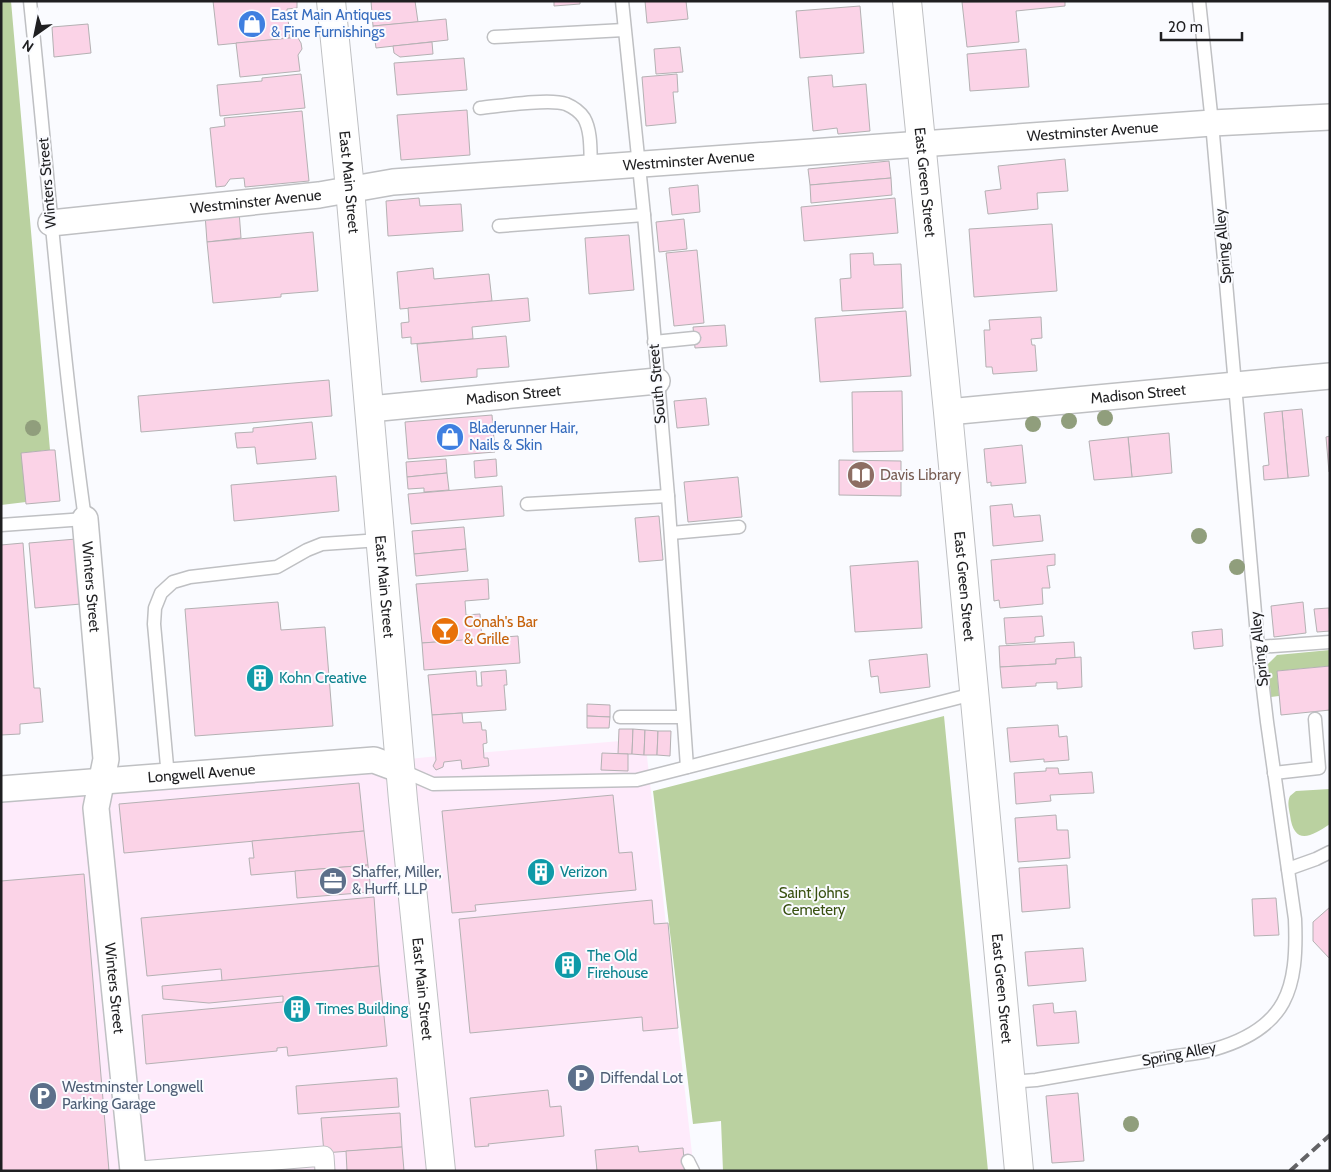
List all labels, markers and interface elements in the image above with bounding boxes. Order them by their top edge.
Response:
place label: East Main Antiques & Fine Furnishings [271,6,391,41]
shop icon: East Main Antiques & Fine Furnishings [237,9,267,39]
north arrow [10,10,60,60]
scale bar [1161,10,1242,42]
text: 20 m [1168,18,1203,36]
text: N [19,36,37,56]
street label: Westminster Avenue [1026,118,1159,145]
street label: East Green Street [911,126,940,238]
street label: East Main Street [335,130,363,234]
street label: Winters Street [34,137,60,229]
street label: Westminster Avenue [622,147,755,174]
street label: Westminster Avenue [189,186,323,217]
street label: Spring Alley [1211,207,1235,284]
street label: South Street [645,343,669,425]
street label: Madison Street [465,381,562,409]
street label: Madison Street [1090,381,1187,408]
place label: Bladerunner Hair, Nails & Skin [469,419,578,454]
shop icon: Bladerunner Hair, Nails & Skin [435,422,465,452]
library icon: Davis Library [846,460,876,490]
place label: Davis Library [880,466,961,484]
street label: East Green Street [950,530,978,642]
street label: East Main Street [371,534,398,639]
street label: Winters Street [78,541,104,633]
street label: Spring Alley [1246,610,1272,687]
place label: Conah's Bar & Grille [464,613,538,648]
bar icon: Conah's Bar & Grille [430,616,460,646]
building icon: Kohn Creative [245,663,275,693]
place label: Kohn Creative [279,669,367,687]
street label: Longwell Avenue [147,760,256,787]
building icon: Verizon [526,857,556,887]
place label: Shaffer, Miller, & Hurff, LLP [352,863,442,898]
place label: Verizon [560,863,607,881]
office icon: Shaffer, Miller, & Hurff, LLP [318,866,348,896]
park label: Saint Johns Cemetery [779,884,849,919]
street label: East Green Street [988,933,1016,1044]
street label: East Main Street [408,937,437,1041]
street label: Winters Street [101,942,128,1034]
place label: The Old Firehouse [587,947,649,982]
building icon: The Old Firehouse [553,950,583,980]
building icon: Times Building [282,994,312,1024]
place label: Times Building [316,1000,409,1018]
street label: Spring Alley [1140,1038,1218,1070]
parking icon: Diffendal Lot [566,1063,596,1093]
place label: Diffendal Lot [600,1069,683,1087]
place label: Westminster Longwell Parking Garage [62,1078,204,1113]
parking icon: Westminster Longwell Parking Garage [28,1081,58,1111]

